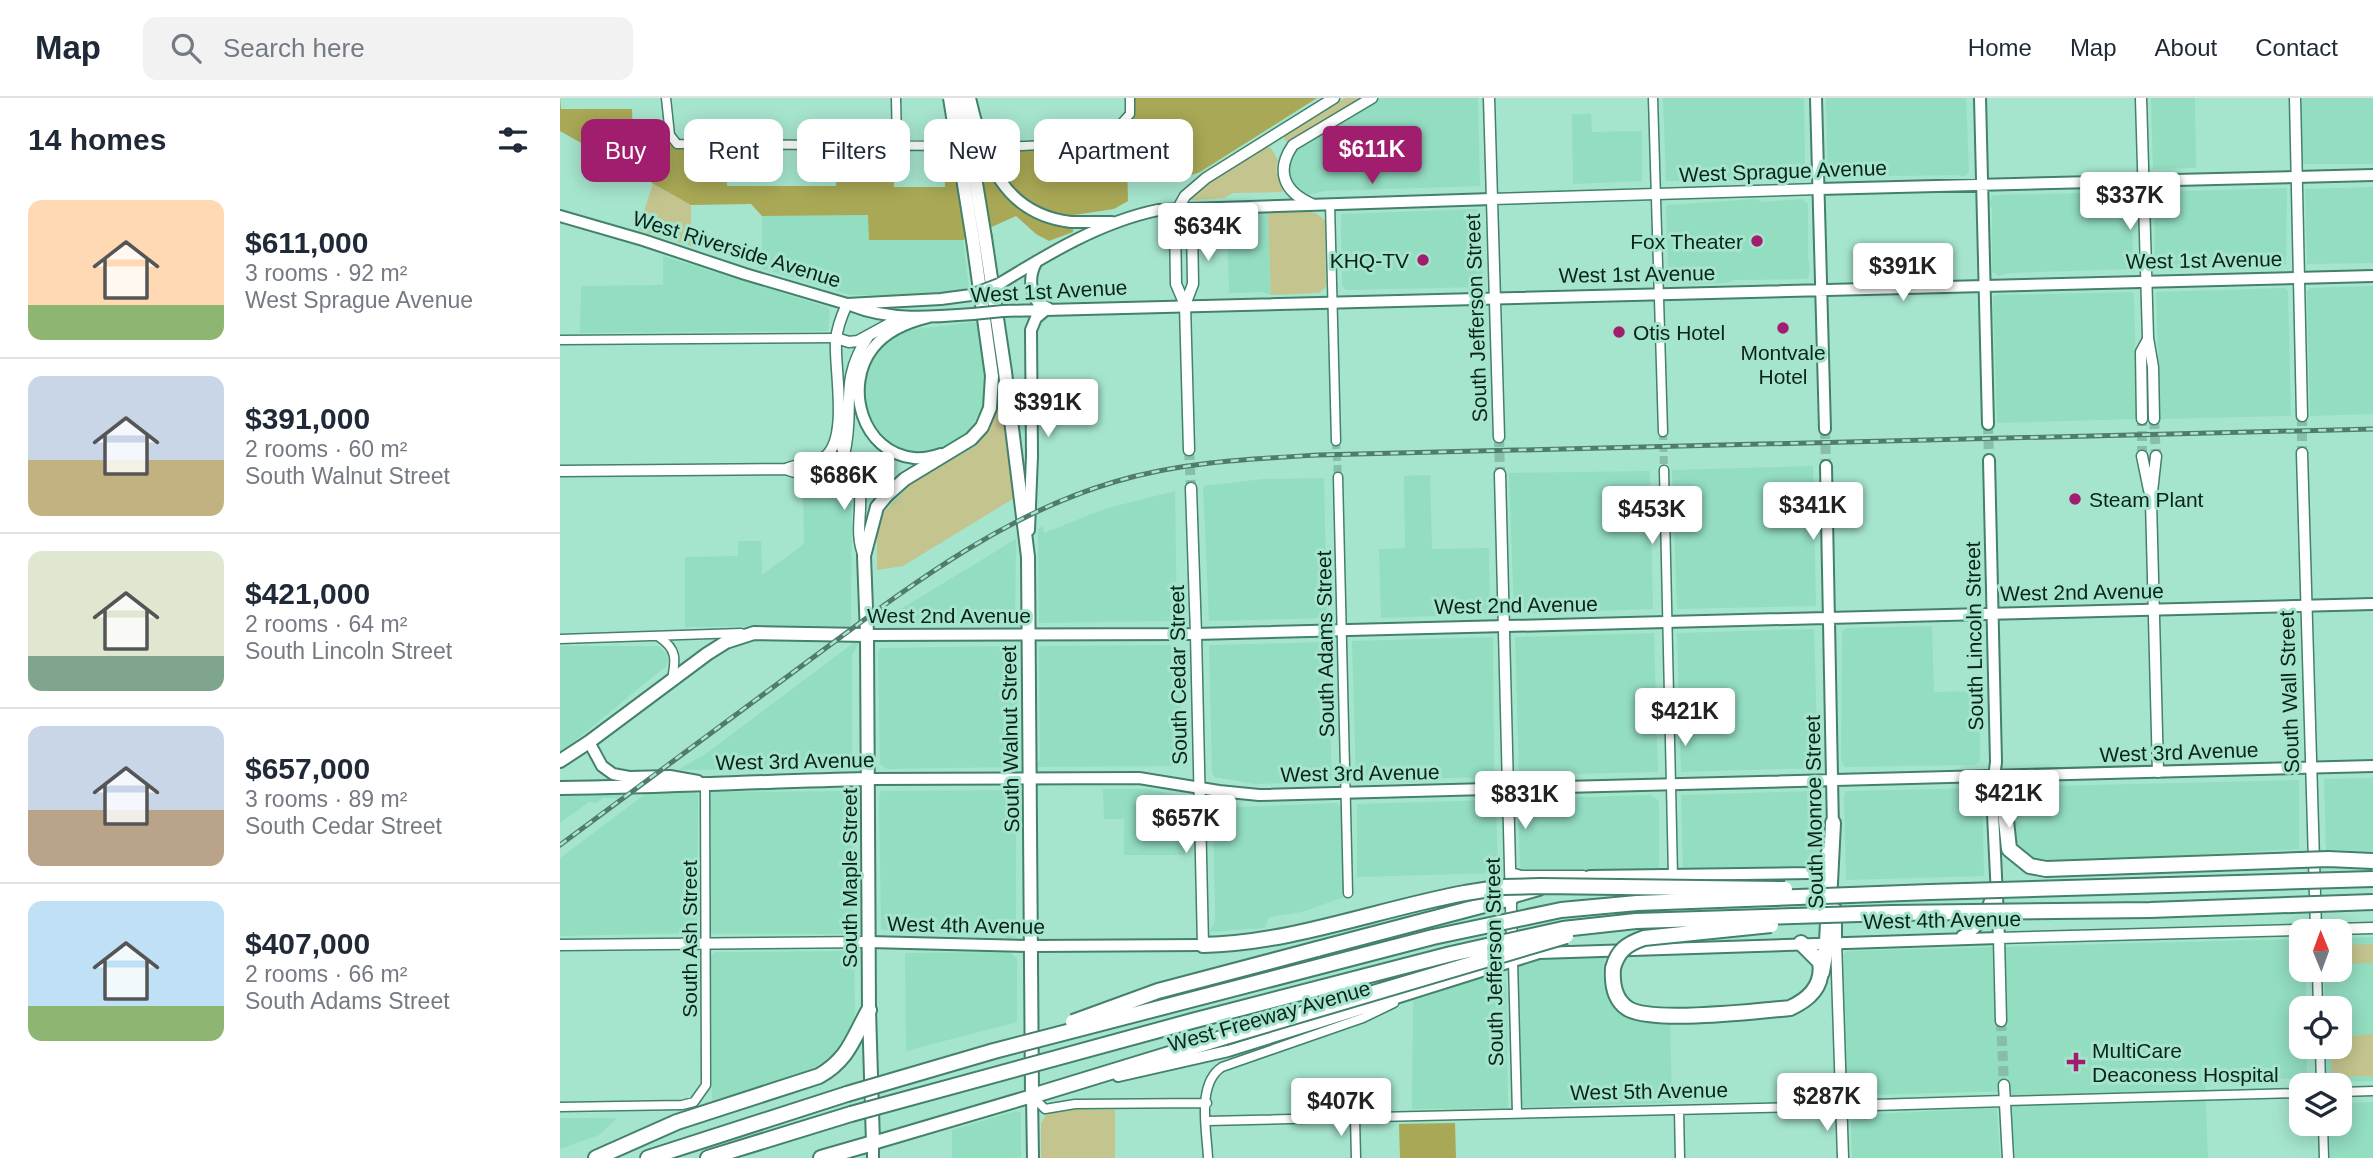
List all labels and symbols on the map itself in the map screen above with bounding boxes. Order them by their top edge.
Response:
pin: $611K [1323,126,1421,186]
street label: West Sprague Avenue [1679,156,1887,186]
pin: $337K [2081,172,2179,232]
pin: $634K [1159,204,1257,263]
street label: West Riverside Avenue [630,206,844,292]
street label: South Jefferson Street [1461,213,1491,423]
place label: Fox Theater [1630,230,1743,253]
marker: Fox Theater [1749,233,1765,249]
pin: $391K [1854,244,1952,303]
street label: West 1st Avenue [2125,247,2283,273]
place label: KHQ-TV [1330,249,1409,272]
marker: KHQ-TV [1415,252,1431,268]
street label: West 1st Avenue [1558,261,1716,287]
street label: West 1st Avenue [970,275,1128,307]
marker: Montvale Hotel [1775,320,1791,336]
place label: Otis Hotel [1633,321,1725,344]
marker: Otis Hotel [1611,324,1627,340]
place label: Montvale Hotel [1740,341,1826,388]
pin: $391K [999,380,1097,439]
pin: $686K [795,452,893,512]
pin: $341K [1764,482,1862,542]
pin: $453K [1603,486,1701,546]
place label: Steam Plant [2089,488,2204,511]
marker: Steam Plant [2067,491,2083,507]
street label: South Lincoln Street [1961,541,1987,731]
street label: South Adams Street [1312,550,1338,738]
street label: West 2nd Avenue [2000,579,2164,605]
street label: South Cedar Street [1165,585,1191,765]
street label: West 2nd Avenue [1434,592,1598,618]
street label: West 2nd Avenue [867,604,1031,627]
street label: South Wall Street [2275,610,2303,774]
street label: South Walnut Street [997,645,1023,833]
pin: $421K [1636,688,1734,748]
street label: South Monroe Street [1801,715,1827,909]
street label: West 3rd Avenue [2099,738,2259,766]
street label: West 3rd Avenue [715,748,875,774]
street label: West 3rd Avenue [1280,760,1440,786]
pin: $421K [1960,770,2058,830]
pin: $831K [1476,772,1574,831]
street label: South Maple Street [838,788,861,968]
pin: $657K [1137,796,1235,855]
street label: South Jefferson Street [1481,857,1507,1066]
street label: South Ash Street [678,860,701,1018]
street label: West 4th Avenue [1863,907,2021,933]
street label: West 4th Avenue [887,912,1045,938]
north arrow [2289,919,2352,982]
street label: West Freeway Avenue [1165,976,1373,1056]
place label: MultiCare Deaconess Hospital [2092,1039,2279,1086]
marker: MultiCare Deaconess Hospital [2066,1052,2086,1072]
pin: $287K [1778,1074,1876,1133]
street label: West 5th Avenue [1570,1078,1728,1104]
pin: $407K [1292,1079,1390,1138]

